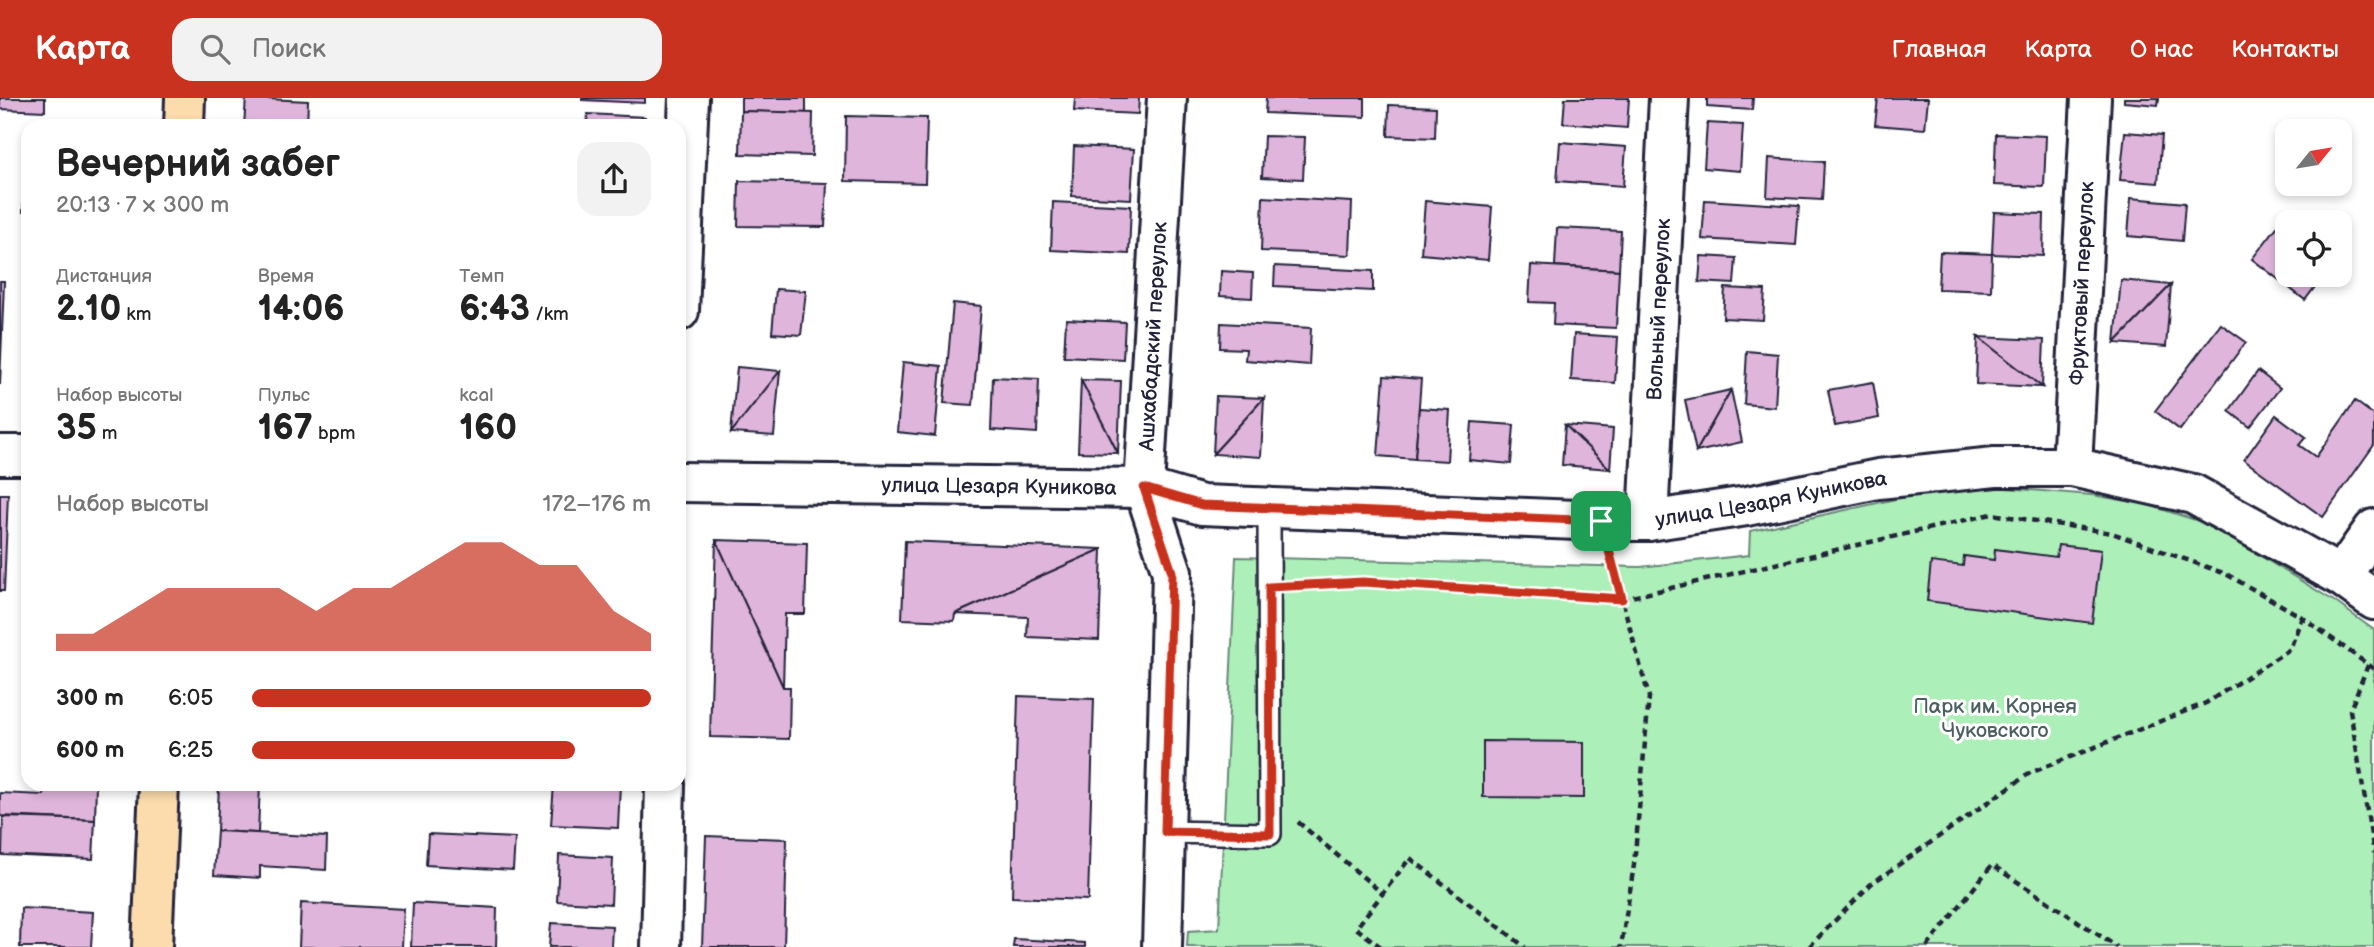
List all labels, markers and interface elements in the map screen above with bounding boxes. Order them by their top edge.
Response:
search box [172,18,662,81]
text: Карта [35,29,130,69]
icon: search [196,30,234,68]
text: Поиск [252,34,326,65]
text: Главная [1892,35,1986,64]
text: Карта [2024,35,2092,64]
text: О нас [2130,35,2193,64]
text: Контакты [2231,35,2339,64]
north arrow [2275,119,2352,196]
map controls [2275,119,2352,287]
text: Вечерний забег [56,142,340,187]
button: share [577,142,651,216]
street label: Фруктовый переулок [2064,181,2099,386]
text: 20:13 · 7 × 300 m [56,191,229,219]
button: locate [2275,210,2352,287]
street label: Вольный переулок [1642,218,1676,401]
street label: Ашхабадский переулок [1134,221,1172,453]
text: Дистанция [56,265,152,288]
text: Время [258,265,314,288]
text: Темп [459,265,504,288]
text: 2.10 [56,288,121,331]
text: 14:06 [258,288,344,331]
text: 6:43 [459,288,530,331]
text: km [121,303,151,326]
text: /km [530,303,569,326]
text: Набор высоты [56,384,182,407]
text: Пульс [258,384,310,407]
text: kcal [459,384,493,407]
text: 35 [56,407,97,450]
text: 167 [258,407,313,450]
text: 160 [459,407,517,450]
text: m [97,422,117,445]
text: bpm [313,422,355,445]
street label: улица Цезаря Куникова [1654,466,1889,532]
street label: улица Цезаря Куникова [881,472,1117,500]
text: Набор высоты [56,490,209,518]
text: 172–176 m [543,490,651,518]
pin [1571,491,1631,551]
icon: arrive [1582,502,1620,540]
text: 300 m [56,684,124,712]
text: 6:05 [168,684,213,712]
park label: Парк им. Корнея Чуковского [1913,694,2077,743]
text: 600 m [56,736,124,764]
text: 6:25 [168,736,213,764]

